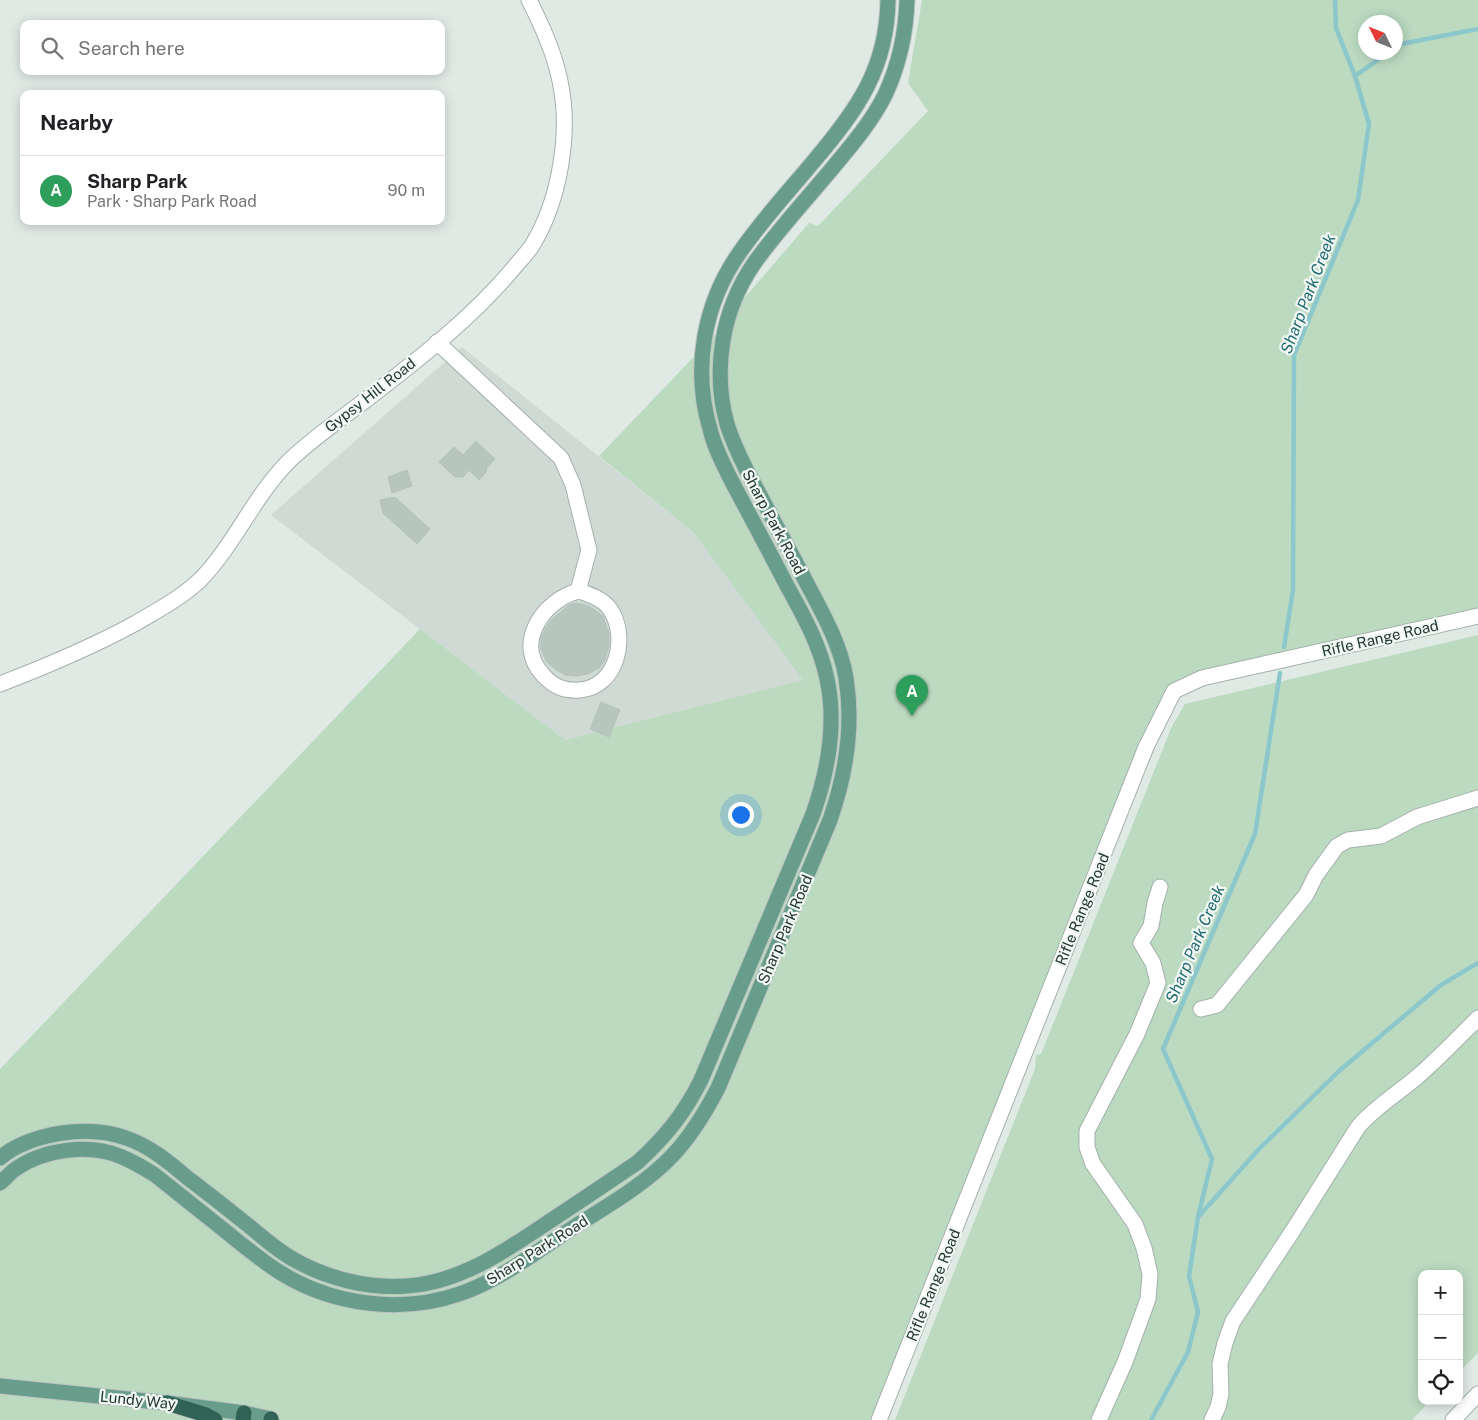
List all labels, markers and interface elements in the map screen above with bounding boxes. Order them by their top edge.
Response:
north arrow [1358,15,1403,60]
search box [20,20,445,75]
icon: search [38,34,66,62]
text: Search here [78,37,185,59]
text: Nearby [40,110,113,135]
text: Sharp Park [87,170,187,192]
text: A [50,181,62,200]
text: 90 m [388,181,425,200]
text: Park · Sharp Park Road [87,192,257,211]
water label: Sharp Park Creek [1276,231,1340,356]
street label: Gypsy Hill Road [321,354,419,436]
street label: Sharp Park Road [739,467,809,577]
street label: Rifle Range Road [1320,616,1440,660]
pin: A [896,675,928,716]
your location [728,802,754,828]
street label: Rifle Range Road [1052,850,1112,968]
street label: Sharp Park Road [754,872,816,986]
water label: Sharp Park Creek [1162,882,1229,1006]
street label: Sharp Park Road [483,1212,591,1288]
street label: Rifle Range Road [903,1226,963,1344]
map controls [1418,1270,1463,1405]
button: + [1418,1270,1463,1315]
button: − [1418,1315,1463,1360]
button: locate [1418,1360,1463,1405]
street label: Lundy Way [99,1388,177,1412]

